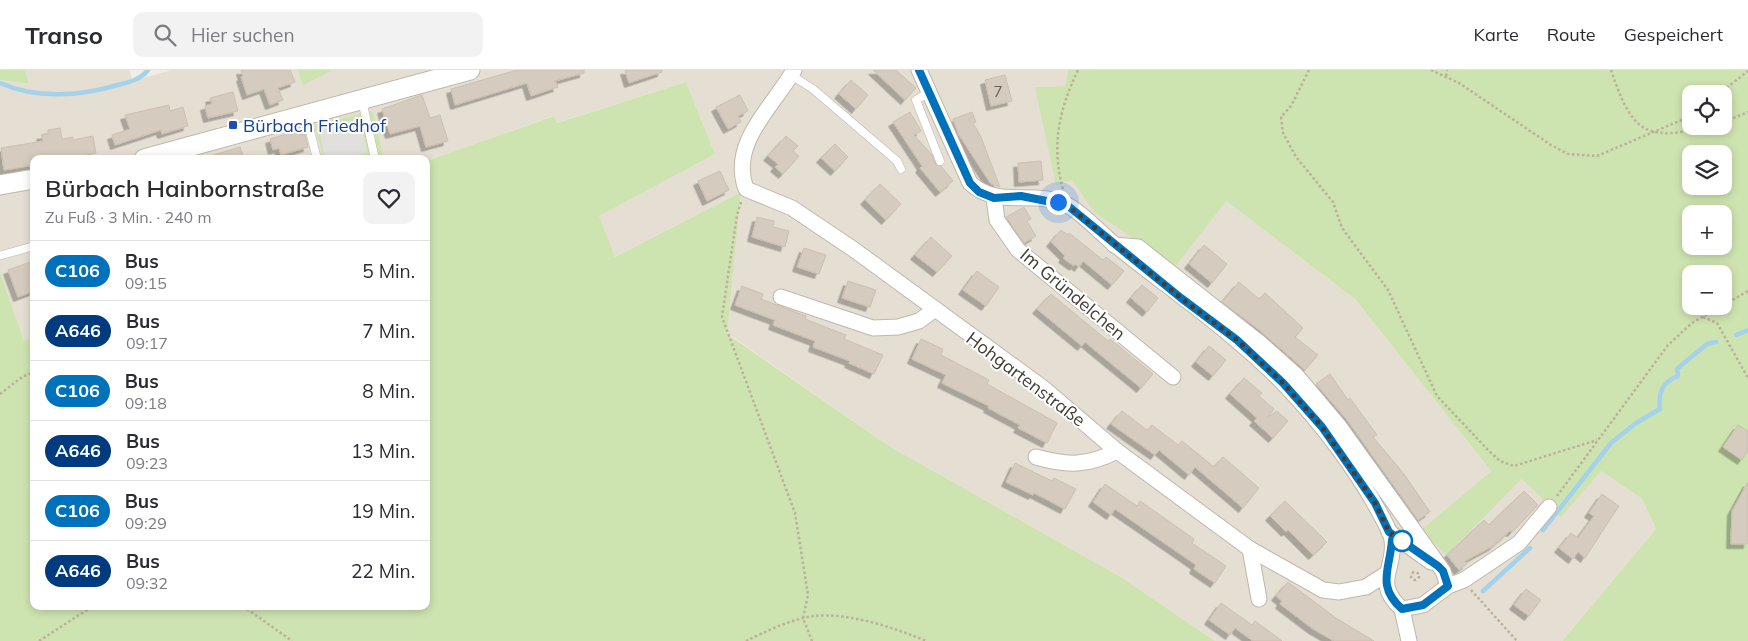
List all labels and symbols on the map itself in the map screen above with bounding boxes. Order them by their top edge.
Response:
house number: 7 [993,82,1003,101]
place label: Bürbach Friedhof [243,114,387,137]
marker: Bürbach Friedhof [227,119,239,131]
your location [1046,190,1071,215]
street label: Im Gründelchen [1016,243,1130,345]
street label: Hohgartenstraße [962,327,1090,431]
unlabelled marker [1391,530,1413,552]

